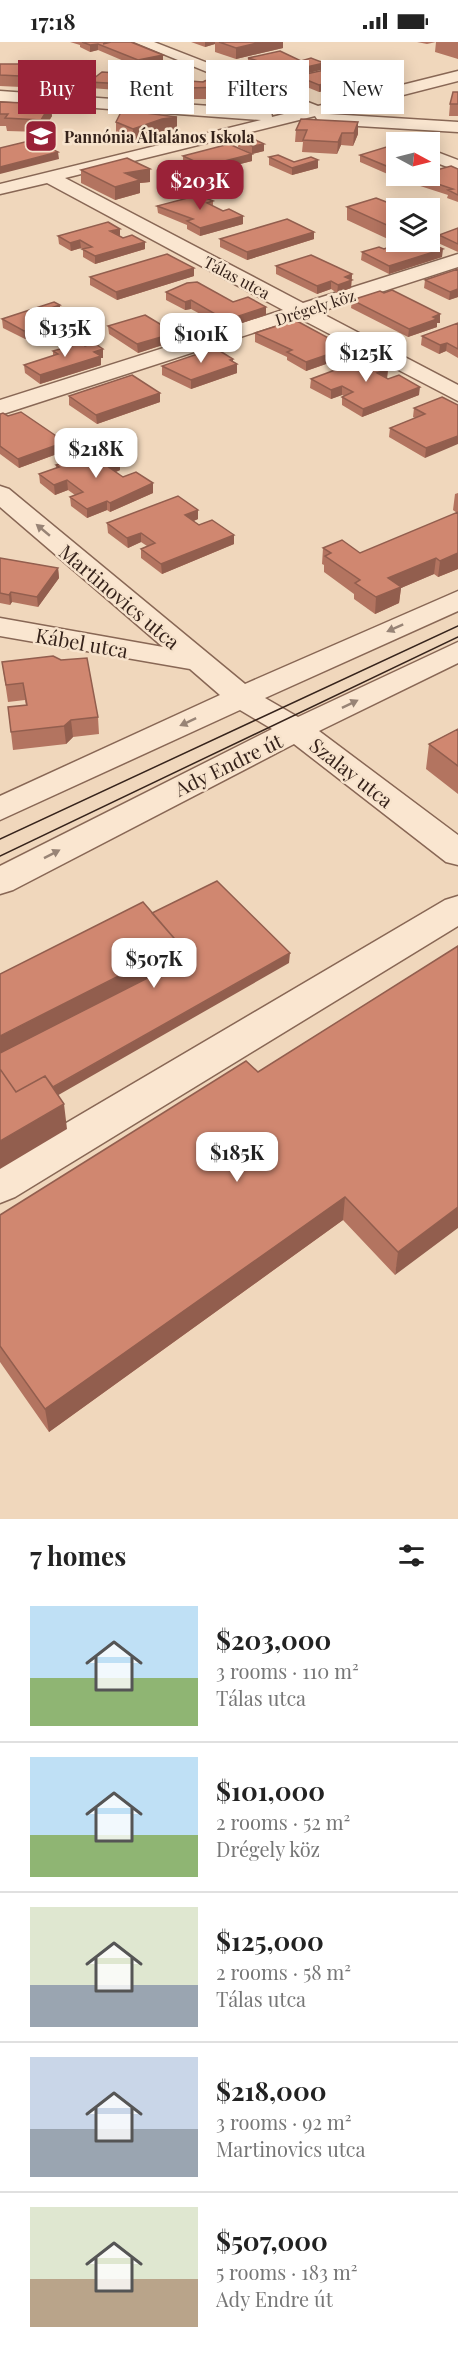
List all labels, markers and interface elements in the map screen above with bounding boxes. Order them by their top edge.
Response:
text: 17:18 [30,6,76,36]
chip: Buy [18,60,96,114]
chip: Rent [108,60,194,114]
chip: Filters [206,60,309,114]
chip: New [321,60,404,114]
school or university icon: Pannónia Általános Iskola [23,118,59,154]
place label: Pannónia Általános Iskola [64,126,255,147]
north arrow [386,132,440,186]
map controls [386,132,440,252]
pin: $203K [158,160,242,211]
text: $203K [171,166,229,193]
button: layers [386,198,440,252]
street label: Tálas utca [200,251,274,303]
street label: Drégely köz [272,284,358,330]
pin: $135K [23,307,107,358]
text: $135K [39,313,91,340]
pin: $101K [159,313,243,364]
text: $101K [174,319,228,346]
pin: $125K [324,332,408,383]
text: $125K [339,338,393,365]
pin: $218K [54,428,138,479]
text: $218K [68,434,124,461]
one-way arrow [35,524,51,537]
street label: Martinovics utca [54,538,186,654]
street label: Kábel utca [34,621,130,663]
one-way arrow [385,623,403,633]
one-way arrow [341,700,358,709]
one-way arrow [179,717,196,726]
street label: Ady Endre út [169,726,287,802]
street label: Szalay utca [305,731,399,813]
one-way arrow [44,849,61,859]
pin: $507K [112,938,196,989]
text: $507K [126,944,182,971]
pin: $185K [195,1132,279,1183]
text: $185K [210,1138,264,1165]
text: 7 homes [30,1538,126,1573]
icon: filters [395,1539,428,1572]
text: $203,000 [216,1622,331,1657]
icon: home [78,1630,150,1702]
text: 3 rooms · 110 m² [216,1657,359,1684]
text: Tálas utca [216,1684,306,1711]
text: $101,000 [216,1773,325,1808]
icon: home [78,1781,150,1853]
text: 2 rooms · 52 m² [216,1808,350,1835]
text: Drégely köz [216,1835,320,1862]
text: $125,000 [216,1923,324,1958]
icon: home [78,1931,150,2003]
text: 2 rooms · 58 m² [216,1958,351,1985]
text: Tálas utca [216,1985,306,2012]
text: $218,000 [216,2073,326,2108]
icon: home [78,2081,150,2153]
text: 3 rooms · 92 m² [216,2108,352,2135]
text: Martinovics utca [216,2135,366,2162]
text: $507,000 [216,2223,328,2258]
icon: home [78,2231,150,2303]
text: 5 rooms · 183 m² [216,2258,357,2285]
text: Ady Endre út [216,2285,333,2312]

